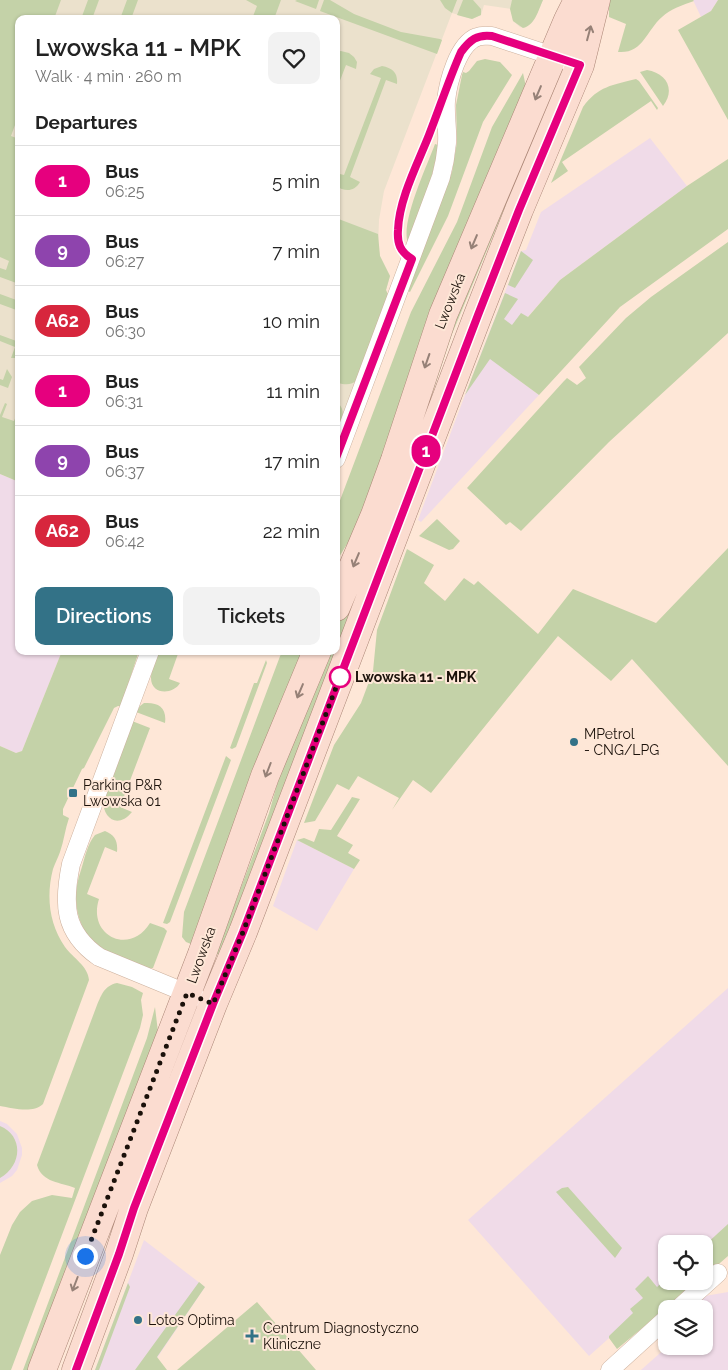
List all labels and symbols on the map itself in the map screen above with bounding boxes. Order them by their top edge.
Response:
one-way arrow [585,25,594,41]
one-way arrow [532,85,542,100]
one-way arrow [468,234,478,249]
street label: Lwowska [431,271,469,331]
one-way arrow [422,353,431,369]
line badge: 1 [410,435,442,467]
one-way arrow [350,552,360,567]
marker: Lwowska 11 - MPK [329,666,351,688]
place label: Lwowska 11 - MPK [355,669,477,685]
one-way arrow [295,682,304,698]
place label: MPetrol - CNG/LPG [584,726,659,758]
marker: MPetrol - CNG/LPG [568,736,580,748]
one-way arrow [263,761,272,777]
place label: Parking P&R Lwowska 01 [83,777,162,809]
marker: Parking P&R Lwowska 01 [67,787,79,799]
street label: Lwowska [183,924,219,986]
your location [73,1244,98,1269]
one-way arrow [70,1276,79,1291]
place label: Lotos Optima [148,1312,235,1328]
marker: Lotos Optima [132,1314,144,1326]
place label: Centrum Diagnostyczno Kliniczne [263,1320,419,1352]
marker: Centrum Diagnostyczno Kliniczne [245,1329,259,1343]

